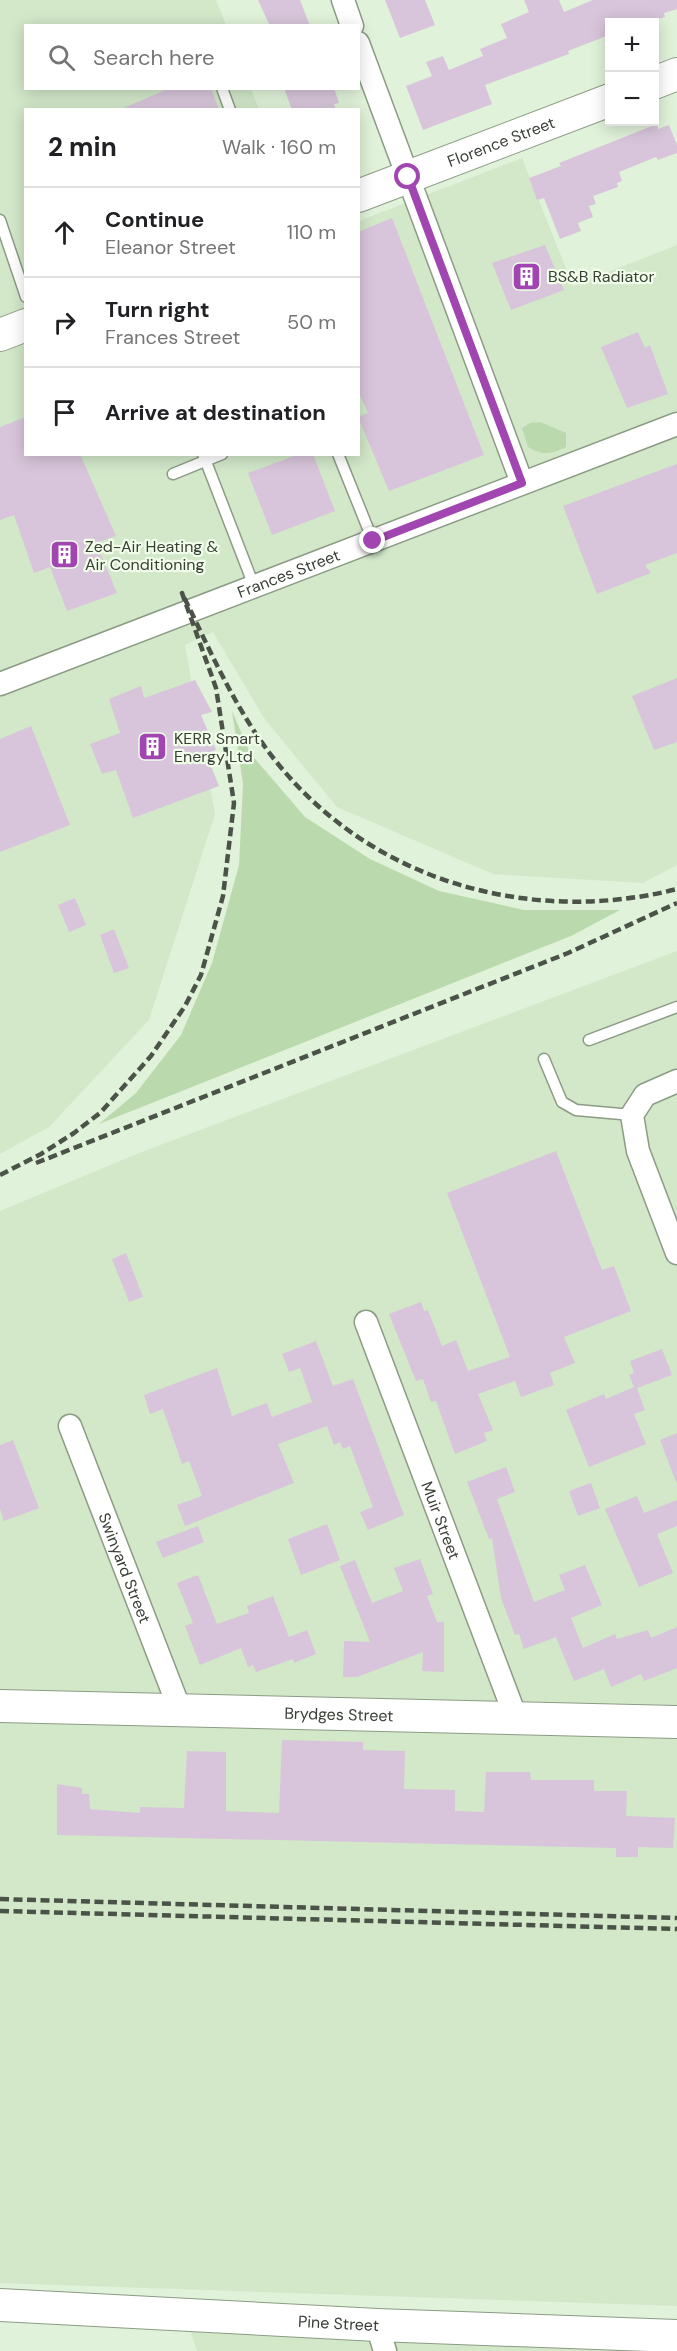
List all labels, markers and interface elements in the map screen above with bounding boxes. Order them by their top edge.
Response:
map controls [605,18,659,126]
button: + [605,18,659,72]
search box [24,24,360,90]
icon: search [45,41,78,74]
text: Search here [93,43,214,72]
button: − [605,72,659,126]
street label: Florence Street [444,112,558,172]
text: 2 min [48,130,117,164]
text: Walk · 160 m [222,134,336,160]
route start [394,163,420,189]
text: Continue [105,205,204,234]
icon: ahead [48,216,81,249]
text: 110 m [287,219,336,245]
text: Eleanor Street [105,234,236,260]
building icon: BS&B Radiator [511,260,543,292]
place label: BS&B Radiator [548,266,654,287]
text: Turn right [105,295,210,324]
icon: right [48,306,81,339]
text: 50 m [287,309,336,335]
text: Frances Street [105,324,240,350]
icon: arrive [48,396,81,429]
text: Arrive at destination [105,398,326,427]
route end [359,527,385,553]
place label: Zed-Air Heating & Air Conditioning [85,536,219,575]
building icon: Zed-Air Heating & Air Conditioning [48,539,80,571]
street label: Frances Street [234,544,343,602]
place label: KERR Smart Energy Ltd [174,728,260,767]
building icon: KERR Smart Energy Ltd [137,731,169,763]
street label: Muir Street [417,1478,465,1562]
street label: Swinyard Street [94,1510,156,1626]
street label: Brydges Street [284,1702,394,1726]
street label: Pine Street [297,2310,380,2336]

